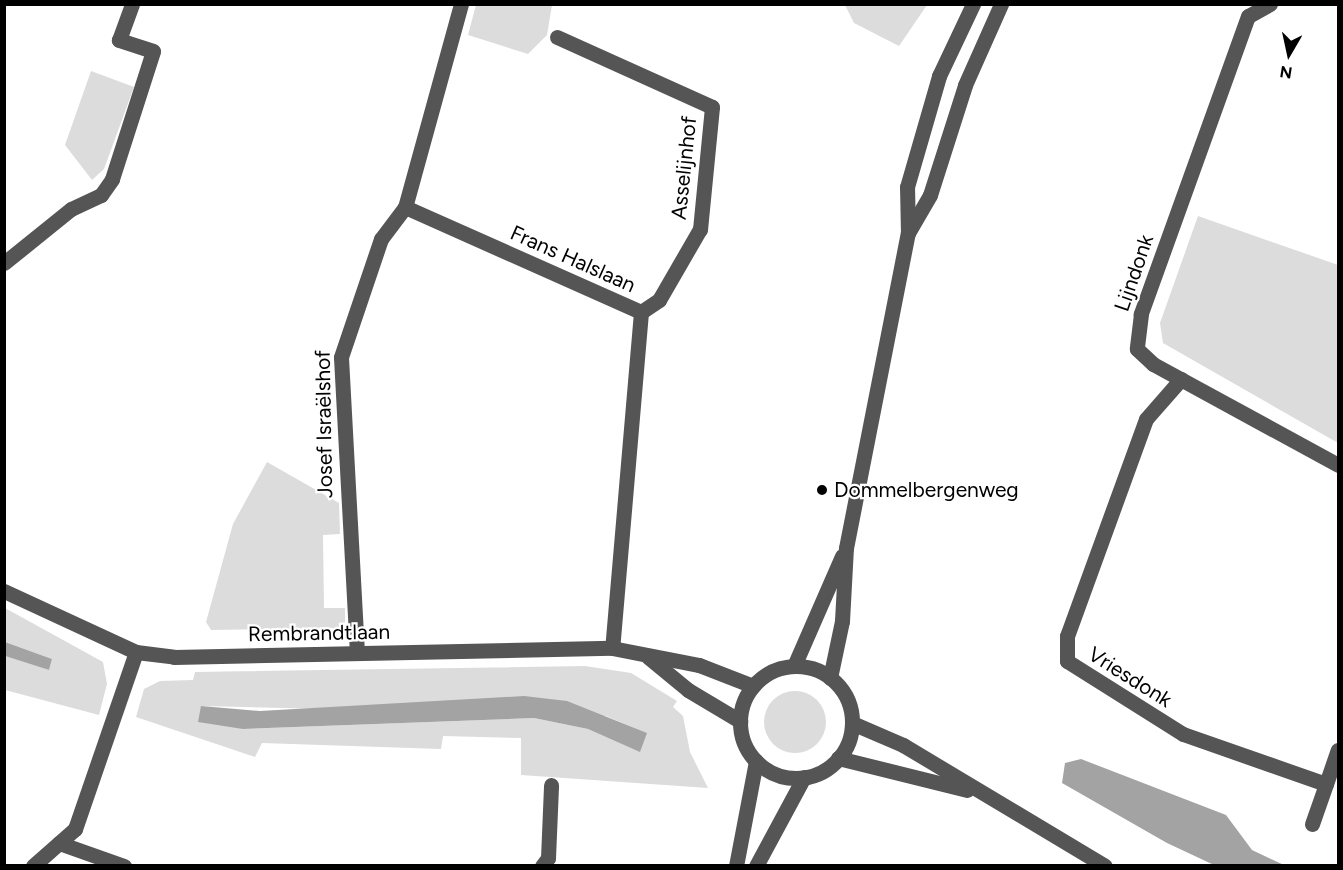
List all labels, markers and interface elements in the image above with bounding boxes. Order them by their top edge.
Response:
north arrow [1259,24,1319,84]
text: N [1279,62,1294,83]
street label: Asselijnhof [666,115,702,221]
street label: Frans Halslaan [507,220,639,298]
street label: Lijndonk [1109,231,1159,315]
street label: Josef Israëlshof [310,350,338,498]
place label: Dommelbergenweg [834,477,1019,503]
marker: Dommelbergenweg [815,483,829,497]
street label: Rembrandtlaan [248,619,390,647]
street label: Vriesdonk [1083,641,1177,713]

